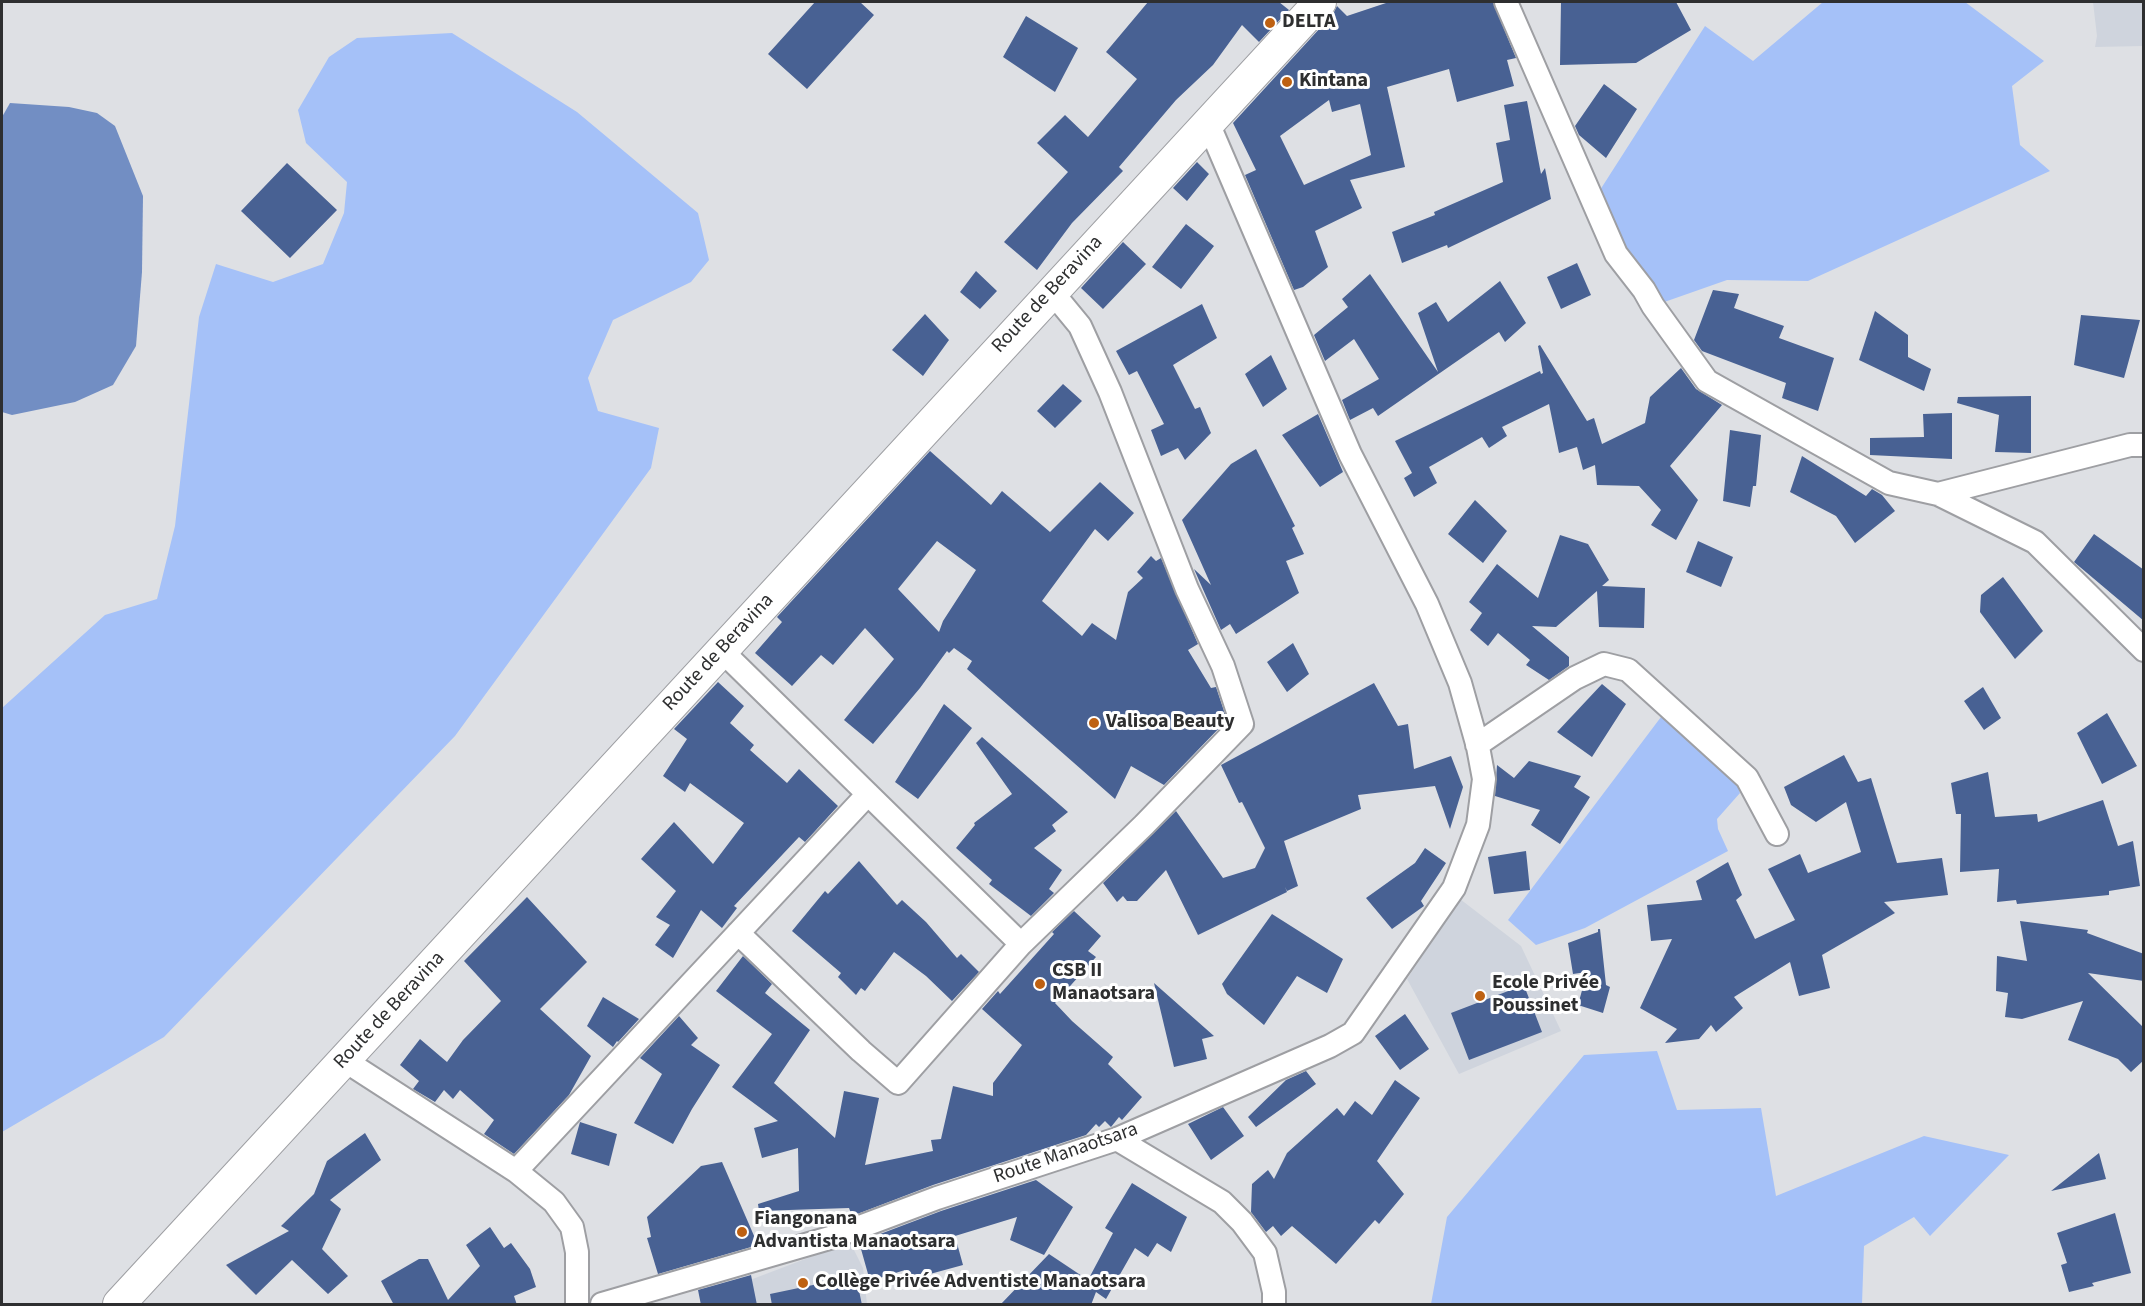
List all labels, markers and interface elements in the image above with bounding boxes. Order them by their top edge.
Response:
place label: DELTA [1282,11,1335,35]
marker: DELTA [1263,16,1277,30]
place label: Kintana [1299,70,1368,94]
marker: Kintana [1280,75,1294,89]
street label: Route de Beravina [987,231,1109,359]
street label: Route de Beravina [658,589,780,717]
place label: Valisoa Beauty [1106,711,1235,735]
marker: Valisoa Beauty [1087,716,1101,730]
street label: Route de Beravina [329,947,451,1075]
place label: CSB II Manaotsara [1052,960,1155,1007]
place label: Ecole Privée Poussinet [1492,972,1599,1019]
marker: CSB II Manaotsara [1033,977,1047,991]
marker: Ecole Privée Poussinet [1473,989,1487,1003]
street label: Route Manaotsara [991,1118,1141,1190]
place label: Fiangonana Advantista Manaotsara [754,1208,956,1255]
marker: Fiangonana Advantista Manaotsara [735,1225,749,1239]
place label: Collège Privée Adventiste Manaotsara [815,1271,1146,1295]
marker: Collège Privée Adventiste Manaotsara [796,1276,810,1290]

